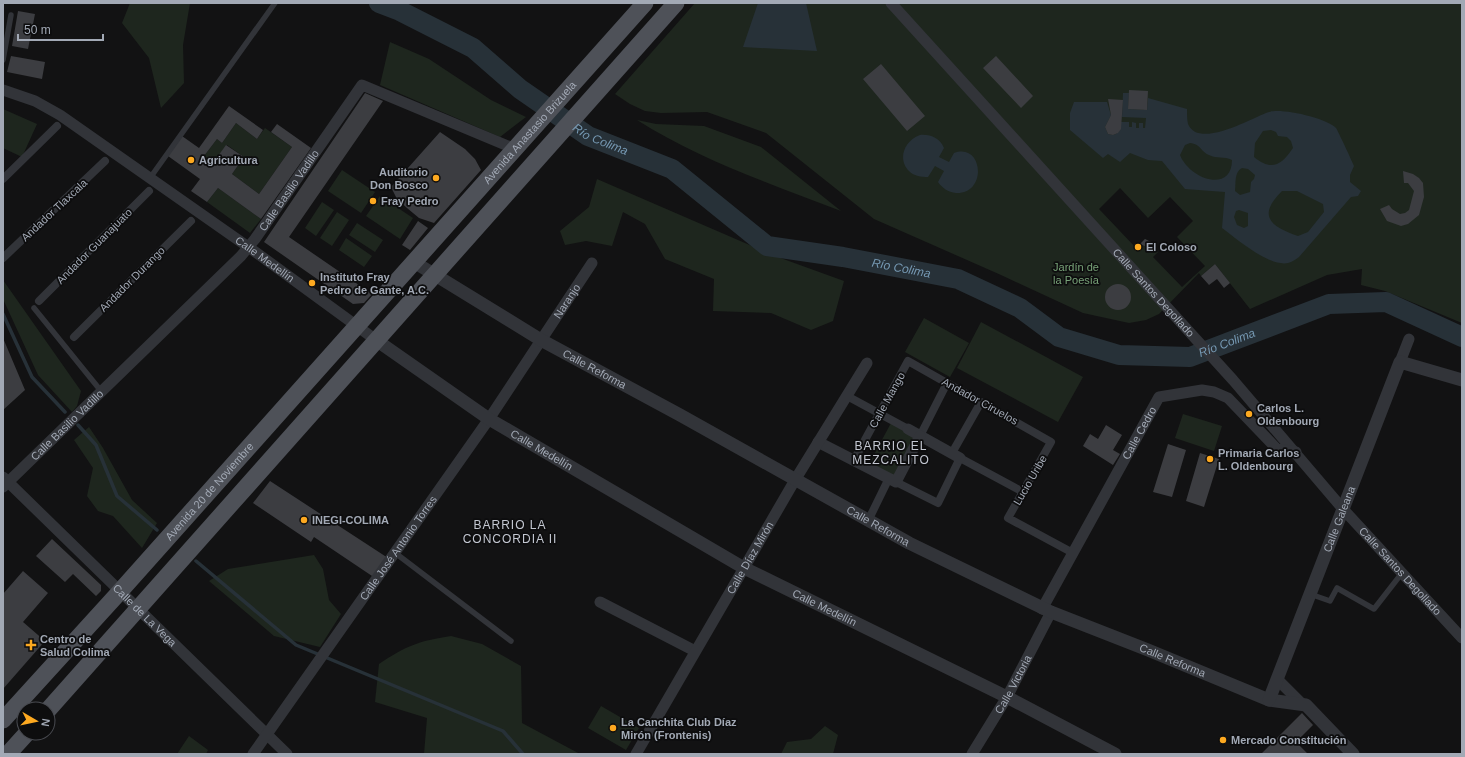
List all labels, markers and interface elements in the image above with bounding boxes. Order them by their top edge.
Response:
scale bar [18,16,103,42]
text: 50 m [24,23,51,37]
street label: Avenida Anastasio Brizuela [481,78,579,186]
water label: Río Colima [570,121,630,158]
street label: Calle Basilio Vadillo [257,147,321,233]
place label: Agricultura [199,154,259,166]
marker: Agricultura [186,155,196,165]
place label: Auditorio Don Bosco [370,166,428,191]
marker: Auditorio Don Bosco [431,173,441,183]
street label: Andador Tlaxcala [19,176,90,244]
place label: Fray Pedro [381,195,439,207]
marker: Fray Pedro [368,196,378,206]
street label: Andador Guanajuato [54,206,134,286]
street label: Calle Medellín [233,234,297,284]
place label: El Coloso [1146,241,1197,253]
marker: El Coloso [1133,242,1143,252]
street label: Andador Durango [97,244,167,314]
street label: Calle Santos Degollado [1111,246,1197,339]
water label: Río Colima [871,256,932,281]
park label: Jardín de la Poesía [1053,261,1100,286]
place label: Instituto Fray Pedro de Gante, A.C. [320,271,429,296]
marker: Instituto Fray Pedro de Gante, A.C. [307,278,317,288]
street label: Naranjo [551,282,582,321]
water label: Río Colima [1197,326,1257,360]
street label: Calle Reforma [561,347,629,391]
street label: Calle Mango [867,370,907,430]
street label: Andador Ciruelos [940,375,1021,427]
street label: Calle Basilio Vadillo [28,387,105,463]
place label: Carlos L. Oldenbourg [1257,402,1319,427]
street label: Calle Cedro [1120,405,1158,461]
marker: Carlos L. Oldenbourg [1244,409,1254,419]
street label: Calle Medellín [509,427,575,473]
district label: BARRIO EL MEZCALITO [852,439,930,467]
street label: Avenida 20 de Noviembre [163,440,256,543]
place label: Primaria Carlos L. Oldenbourg [1218,447,1299,472]
street label: Lucio Uribe [1011,453,1049,507]
marker: Primaria Carlos L. Oldenbourg [1205,454,1215,464]
street label: Calle Galeana [1321,484,1358,554]
street label: Calle José Antonio Torres [357,493,439,602]
street label: Calle Reforma [845,503,913,549]
place label: INEGI-COLIMA [312,514,389,526]
marker: INEGI-COLIMA [299,515,309,525]
district label: BARRIO LA CONCORDIA II [463,518,557,546]
street label: Calle Díaz Mirón [724,519,776,596]
street label: Calle Santos Degollado [1357,525,1444,617]
street label: Calle de La Vega [111,582,180,649]
street label: Calle Medellín [791,587,859,628]
place label: Centro de Salud Colima [40,633,111,658]
marker: Centro de Salud Colima [25,639,37,651]
street label: Calle Reforma [1138,641,1208,679]
street label: Calle Victoria [992,652,1034,716]
north arrow [16,701,56,741]
place label: La Canchita Club Díaz Mirón (Frontenis) [621,716,737,741]
text: N [39,718,52,727]
marker: La Canchita Club Díaz Mirón (Frontenis) [608,723,618,733]
place label: Mercado Constitución [1231,734,1347,746]
marker: Mercado Constitución [1218,735,1228,745]

